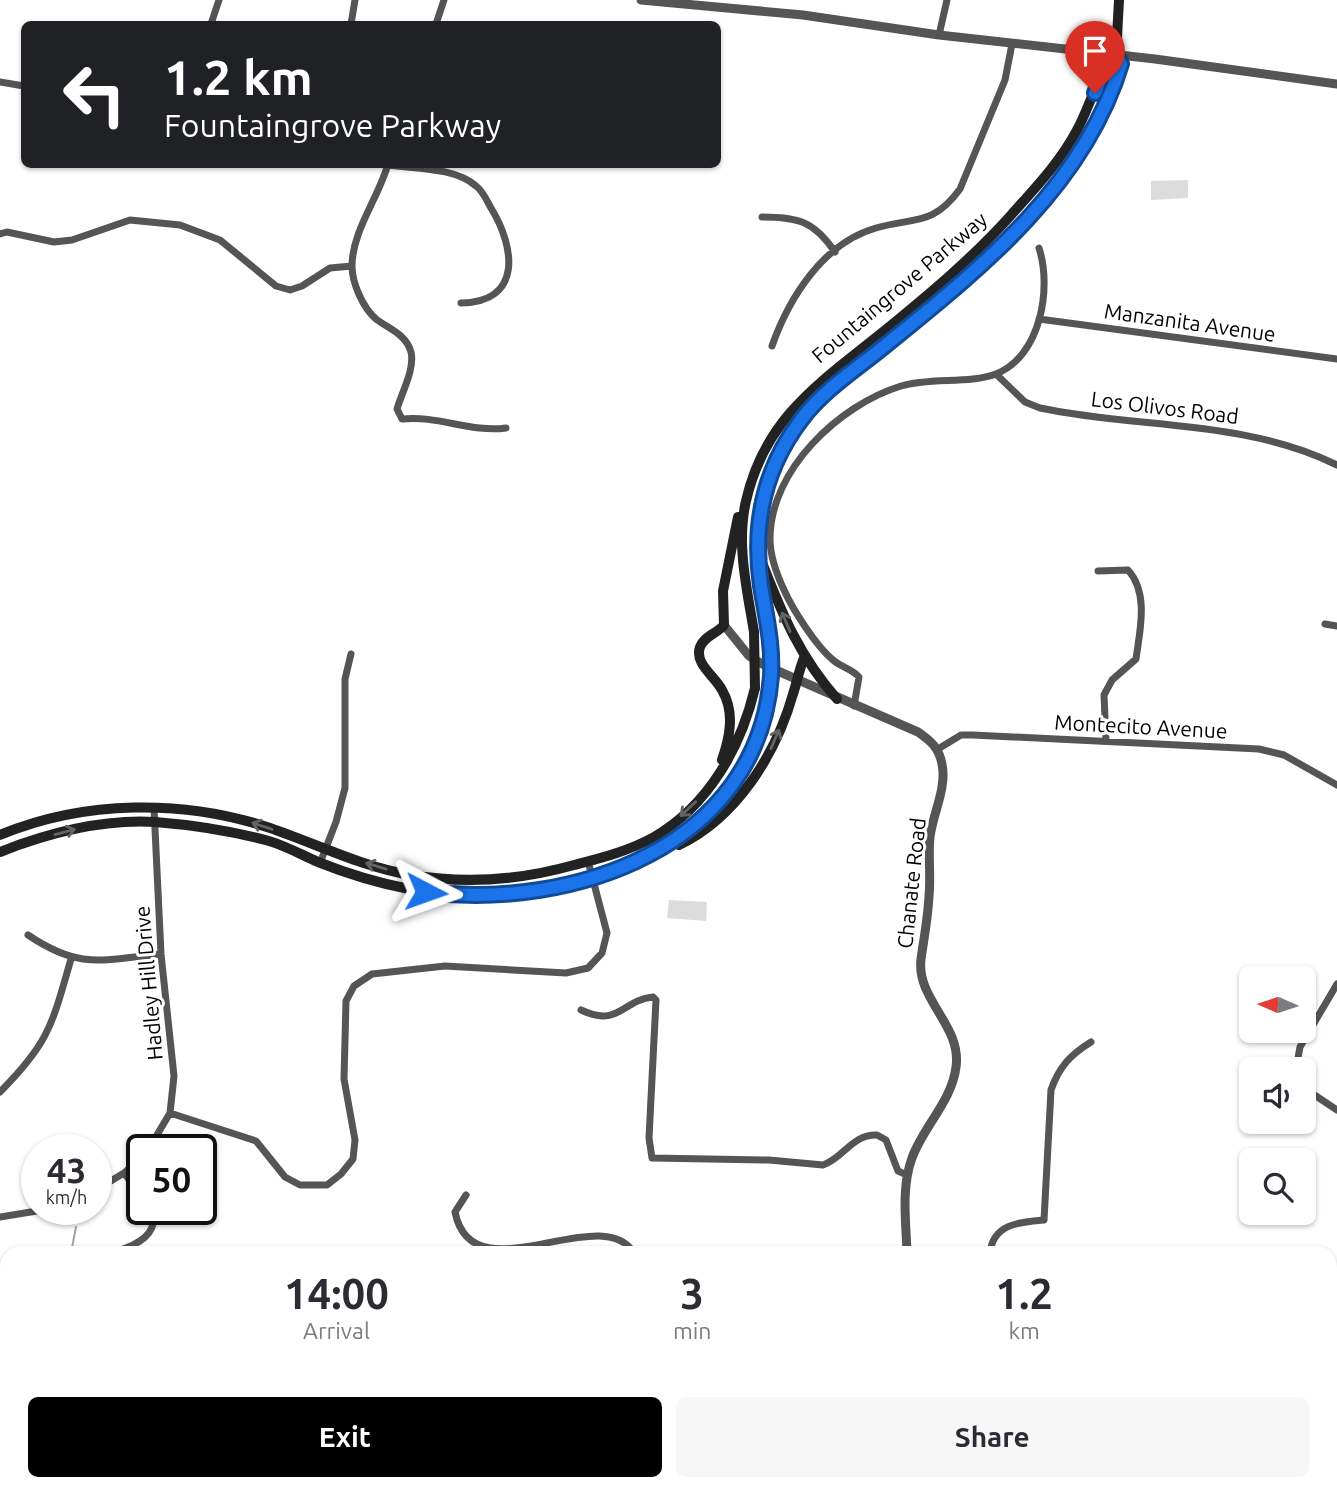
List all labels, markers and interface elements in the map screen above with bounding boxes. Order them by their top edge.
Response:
pin [1065,21,1125,93]
icon: arrive [1076,32,1114,70]
icon: left [49,49,140,140]
text: 1.2 km [164,49,313,104]
text: Fountaingrove Parkway [164,107,501,143]
street label: Fountaingrove Parkway [807,207,991,367]
street label: Manzanita Avenue [1103,298,1277,346]
street label: Los Olivos Road [1090,386,1240,428]
one-way arrow [779,612,792,633]
street label: Montecito Avenue [1054,709,1228,743]
one-way arrow [769,729,782,750]
one-way arrow [679,801,697,817]
street label: Chanate Road [892,816,930,950]
one-way arrow [251,818,273,831]
one-way arrow [53,825,76,838]
position arrow [389,855,463,929]
one-way arrow [365,859,387,872]
street label: Hadley Hill Drive [129,905,167,1061]
north arrow [1239,966,1316,1043]
map controls [1239,966,1316,1225]
button: sound [1239,1057,1316,1134]
speed limit sign: 50 [126,1134,217,1225]
button: search [1239,1148,1316,1225]
text: 43 [47,1150,86,1190]
text: km/h [46,1187,87,1207]
text: 14:00 [284,1270,389,1317]
text: 3 [680,1270,704,1317]
text: 1.2 [995,1270,1053,1317]
text: Arrival [303,1318,370,1343]
text: min [673,1318,711,1343]
text: km [1008,1318,1040,1343]
button: Exit [28,1397,662,1477]
button: Share [676,1397,1309,1477]

